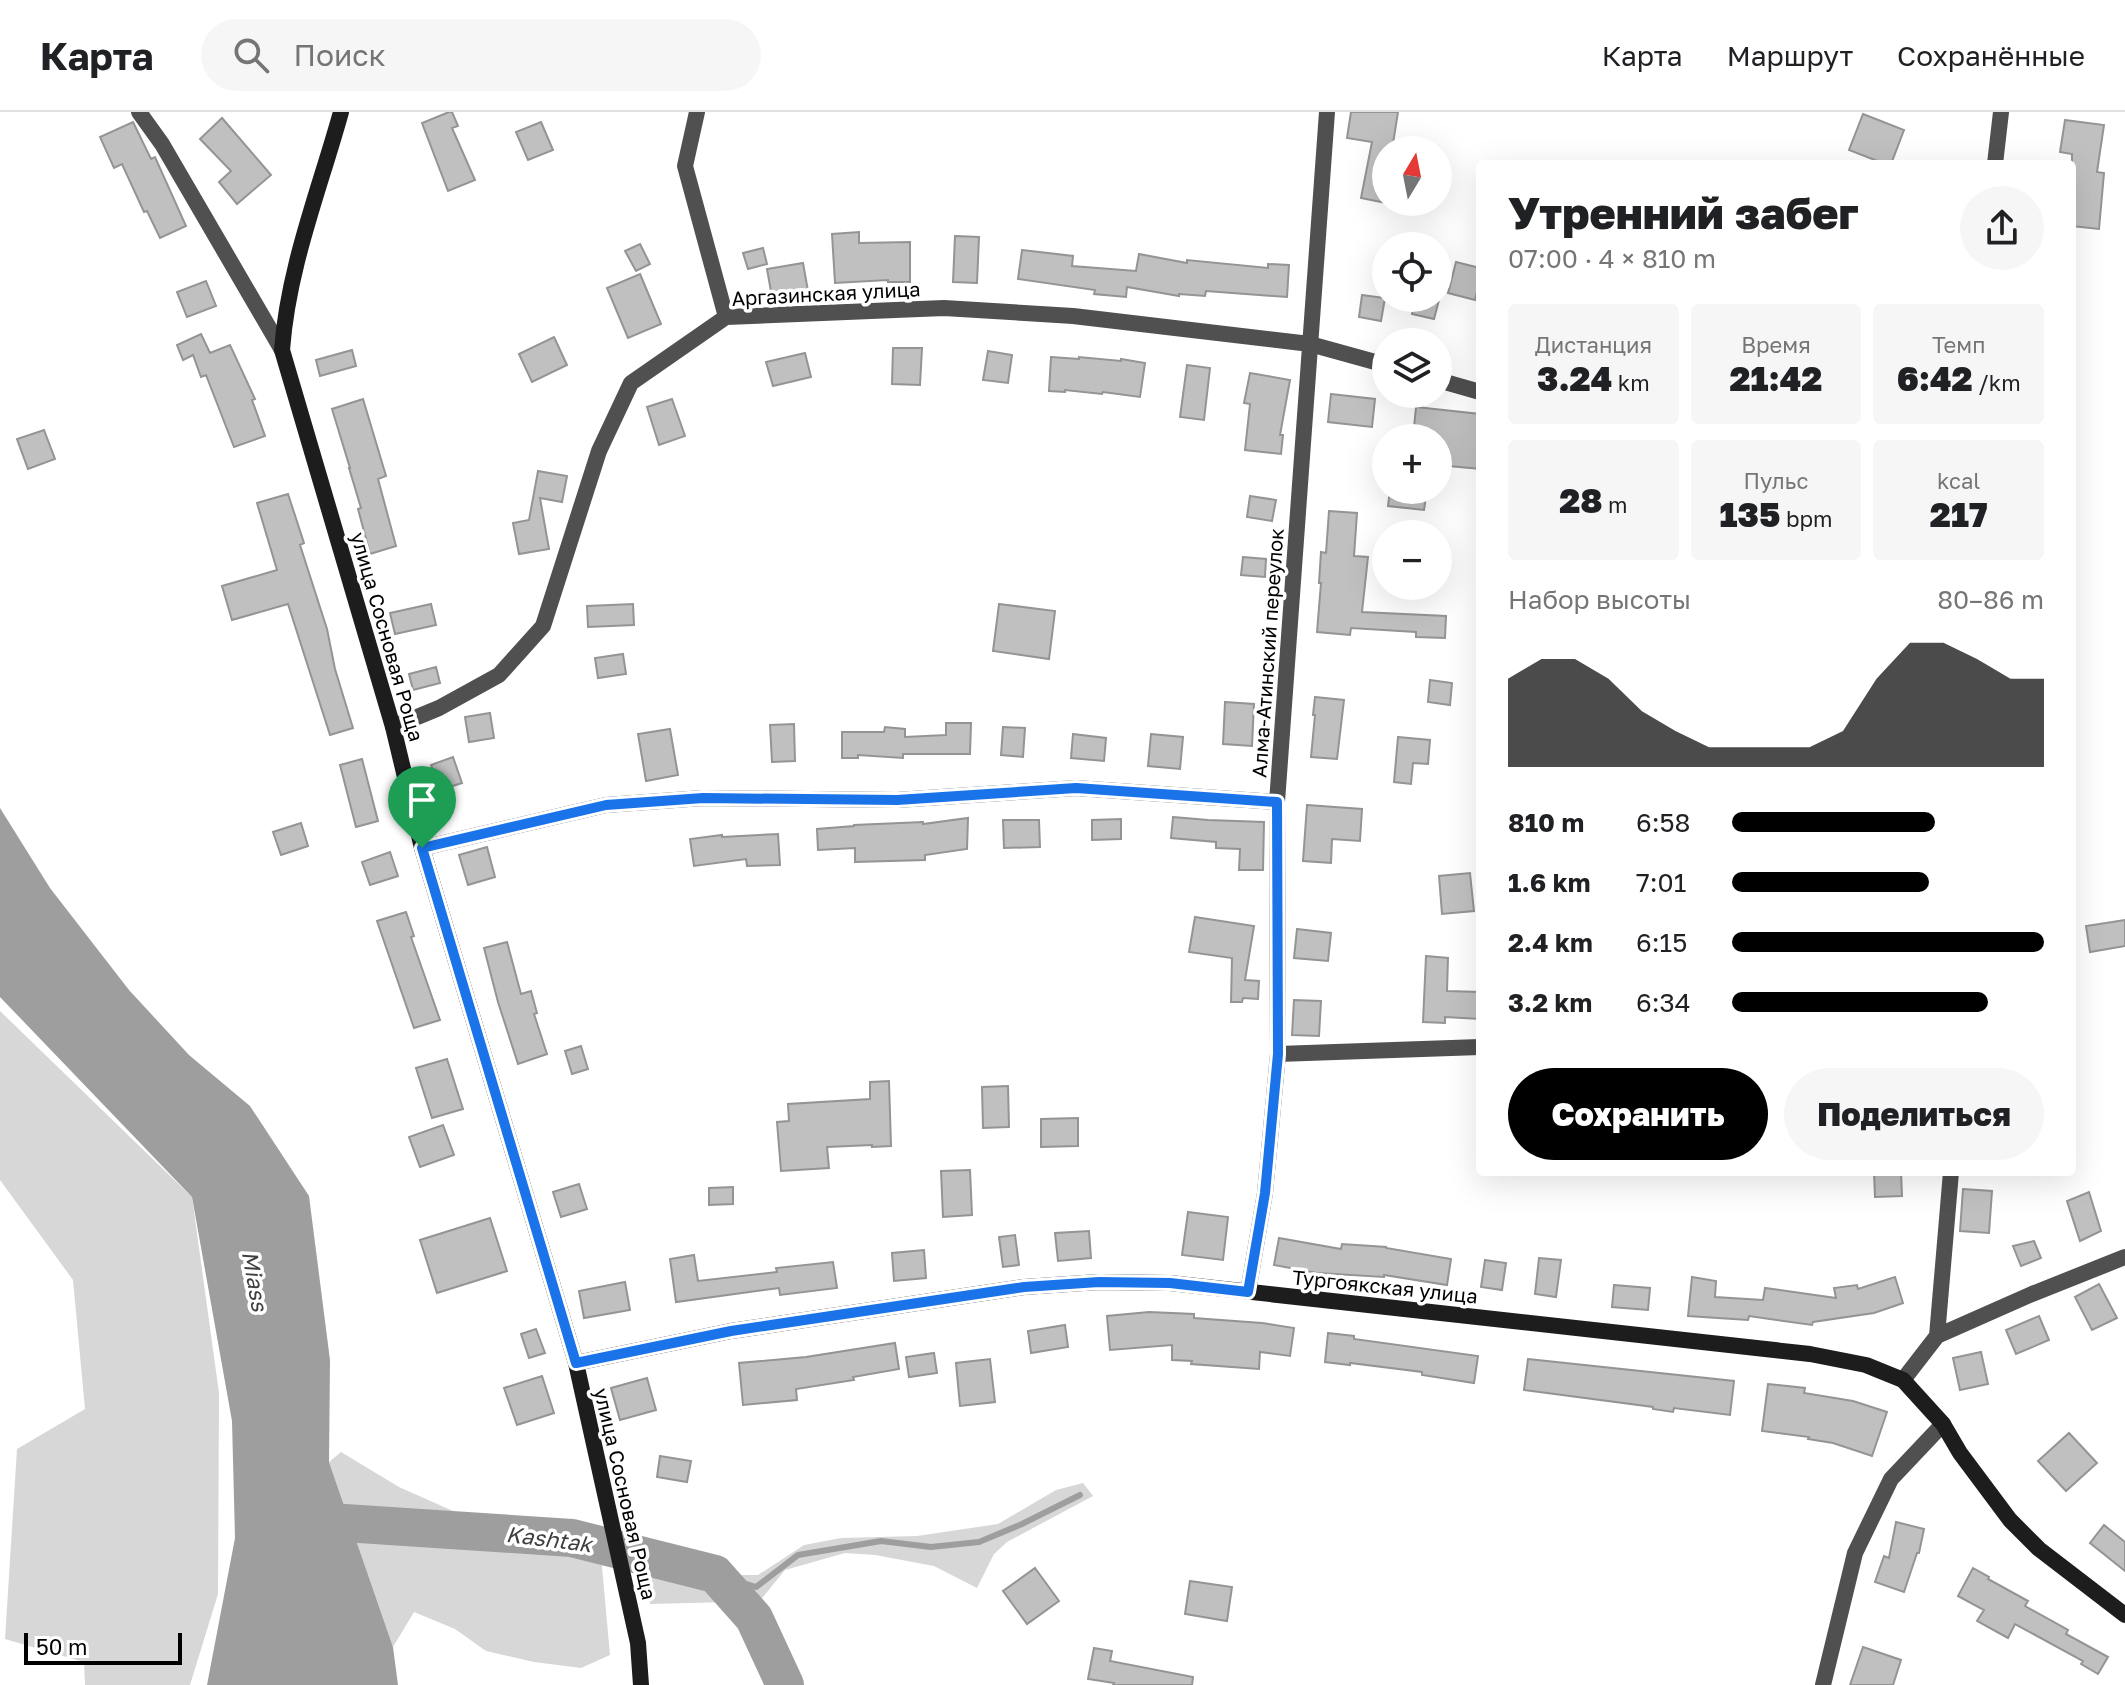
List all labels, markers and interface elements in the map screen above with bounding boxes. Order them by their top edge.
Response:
search box [201,19,761,91]
text: Карта [40,33,153,78]
icon: search [229,33,273,77]
text: Поиск [293,37,386,73]
text: Карта [1602,39,1683,72]
text: Маршрут [1727,39,1853,72]
text: Сохранённые [1897,39,2085,72]
north arrow [1372,136,1452,216]
map controls [1372,136,1452,600]
text: Утренний забег [1508,186,1859,239]
button: share [1960,186,2044,270]
button: locate [1372,232,1452,312]
text: 07:00 · 4 × 810 m [1508,243,1716,274]
street label: Аргазинская улица [731,276,921,310]
button: layers [1372,328,1452,408]
text: Дистанция [1535,331,1652,358]
text: Время [1741,331,1811,358]
text: Темп [1932,331,1985,358]
text: 3.24 [1537,358,1612,398]
text: 21:42 [1730,358,1822,398]
text: 6:42 [1897,358,1973,398]
text: km [1612,369,1650,396]
text: /km [1973,369,2021,396]
button: + [1372,424,1452,504]
text: Пульс [1743,467,1809,494]
text: kcal [1937,467,1980,494]
text: 28 [1559,480,1603,520]
text: m [1603,491,1628,518]
text: 135 [1720,494,1780,534]
text: 217 [1930,494,1987,534]
text: bpm [1780,505,1832,532]
button: − [1372,520,1452,600]
street label: Алма-Атинский переулок [1246,527,1288,779]
street label: улица Сосновая Роща [347,529,429,744]
text: Набор высоты [1508,584,1691,615]
text: 80–86 m [1937,584,2044,615]
pin [388,766,456,848]
icon: arrive [400,778,444,822]
text: 810 m [1508,807,1584,838]
text: 6:58 [1636,807,1690,838]
text: 1.6 km [1508,867,1591,898]
text: 7:01 [1636,867,1686,898]
text: 2.4 km [1508,927,1593,958]
text: 6:15 [1636,927,1687,958]
text: 3.2 km [1508,987,1592,1018]
text: 6:34 [1636,987,1691,1018]
button: Сохранить [1508,1068,1768,1160]
button: Поделиться [1784,1068,2044,1160]
water label: Miass [237,1249,274,1314]
street label: Тургоякская улица [1291,1264,1479,1308]
street label: улица Сосновая Роща [590,1386,662,1602]
water label: Kashtak [505,1520,596,1557]
scale bar [24,1629,182,1665]
text: 50 m [36,1633,87,1660]

